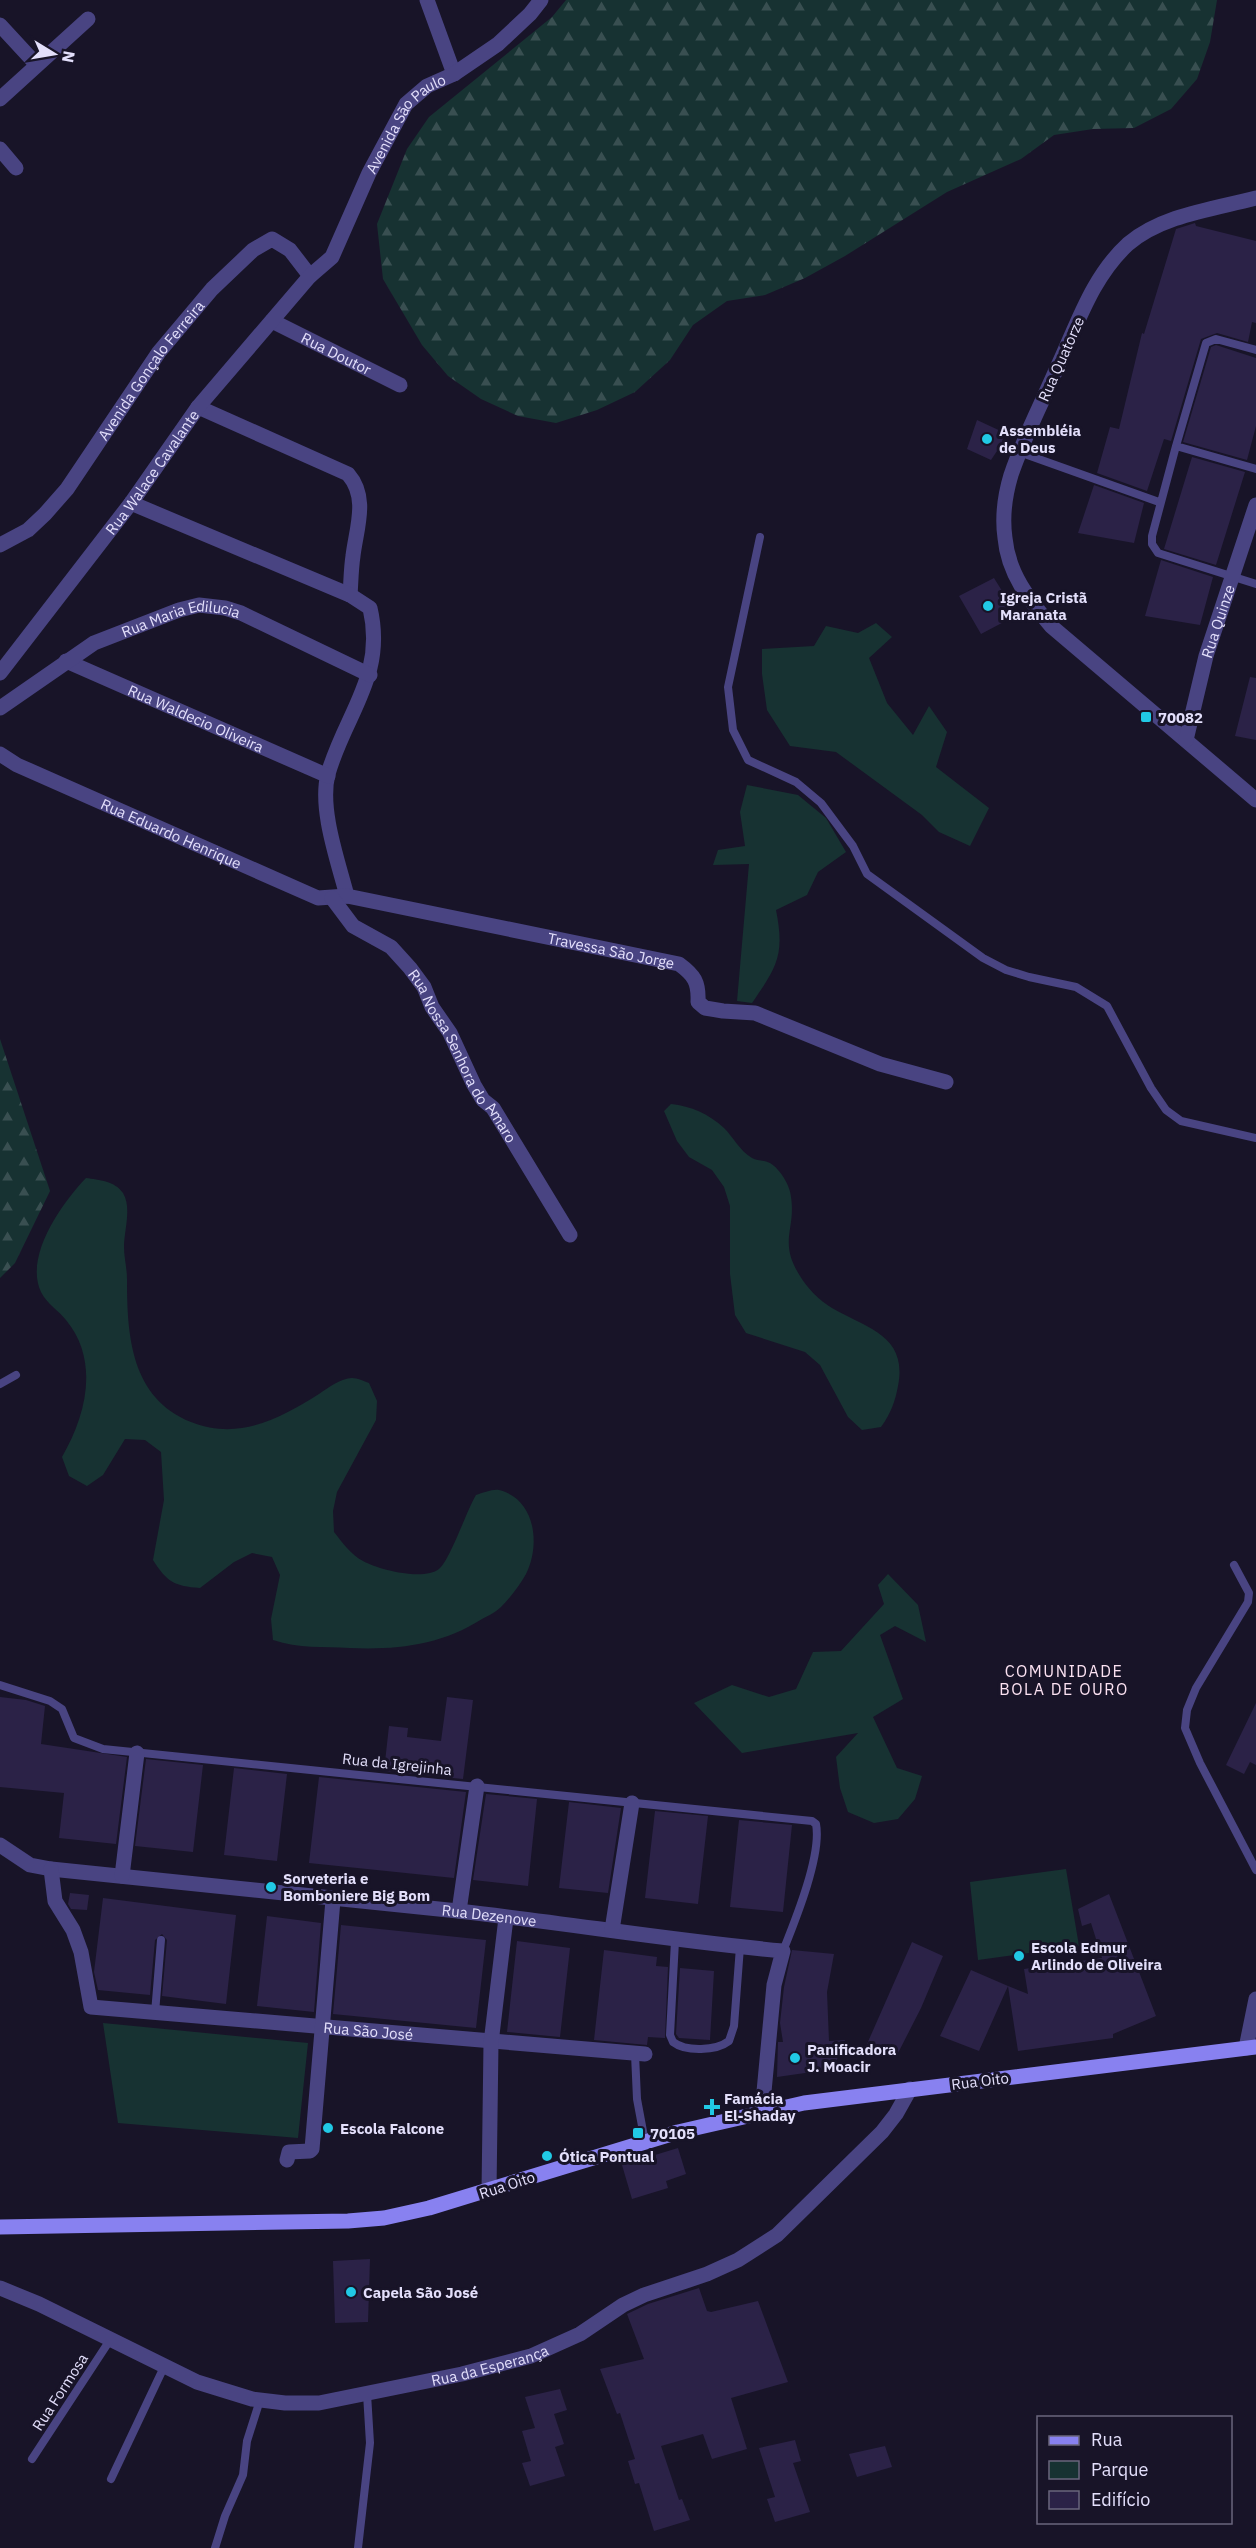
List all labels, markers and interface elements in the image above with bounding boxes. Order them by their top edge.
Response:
north arrow [24,24,84,84]
text: N [58,49,80,64]
street label: Avenida São Paulo [361,70,448,177]
street label: Avenida Gonçalo Ferreira [93,296,208,444]
street label: Rua Quatorze [1034,314,1088,404]
street label: Rua Doutor [298,328,375,379]
street label: Rua Walace Cavalante [101,406,203,538]
place label: Assembléia de Deus [999,421,1082,457]
marker: Assembléia de Deus [980,432,994,446]
street label: Rua Quinze [1197,582,1239,660]
place label: Igreja Cristã Maranata [1000,588,1088,624]
street label: Rua Maria Edilucia [118,595,243,641]
marker: Igreja Cristã Maranata [981,599,995,613]
street label: Rua Waldecio Oliveira [125,680,267,756]
place label: 70082 [1158,708,1203,727]
marker: 70082 [1139,710,1153,724]
street label: Rua Eduardo Henrique [98,794,245,873]
street label: Travessa São Jorge [546,928,676,972]
street label: Rua Nossa Senhora do Amaro [404,965,521,1146]
district label: COMUNIDADE BOLA DE OURO [999,1661,1129,1699]
street label: Rua da Igrejinha [341,1749,453,1779]
place label: Sorveteria e Bomboniere Big Bom [283,1869,430,1905]
marker: Sorveteria e Bomboniere Big Bom [264,1880,278,1894]
street label: Rua Dezenove [441,1900,538,1930]
place label: Escola Edmur Arlindo de Oliveira [1031,1938,1162,1974]
marker: Escola Edmur Arlindo de Oliveira [1012,1949,1026,1963]
street label: Rua São José [323,2017,414,2044]
place label: Panificadora J. Moacir [807,2040,897,2076]
marker: Panificadora J. Moacir [788,2051,802,2065]
street label: Rua Oito [950,2068,1010,2094]
place label: Famácia El-Shaday [724,2089,796,2125]
marker: Famácia El-Shaday [705,2100,719,2114]
place label: Escola Falcone [340,2119,444,2138]
marker: Escola Falcone [321,2121,335,2135]
place label: 70105 [650,2124,695,2143]
marker: 70105 [631,2126,645,2140]
place label: Ótica Pontual [559,2147,655,2166]
marker: Ótica Pontual [540,2149,554,2163]
street label: Rua Oito [477,2167,537,2203]
place label: Capela São José [363,2283,478,2302]
marker: Capela São José [344,2285,358,2299]
street label: Rua da Esperança [429,2340,551,2390]
street label: Rua Formosa [28,2350,92,2434]
legend [1037,2416,1232,2524]
text: Rua [1091,2428,1123,2451]
text: Parque [1091,2458,1149,2481]
text: Edifício [1091,2488,1150,2511]

